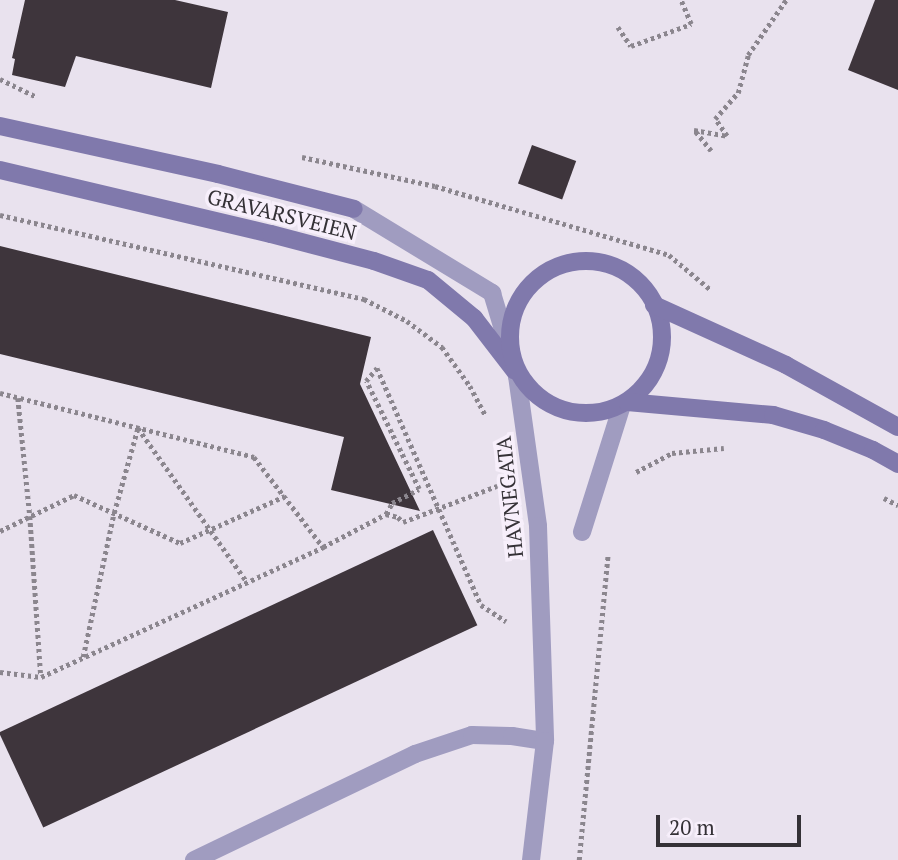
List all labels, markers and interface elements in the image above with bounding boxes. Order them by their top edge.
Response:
street label: GRAVARSVEIEN [205,183,359,245]
street label: HAVNEGATA [490,435,528,559]
scale bar [660,800,805,844]
text: 20 m [669,813,715,841]

